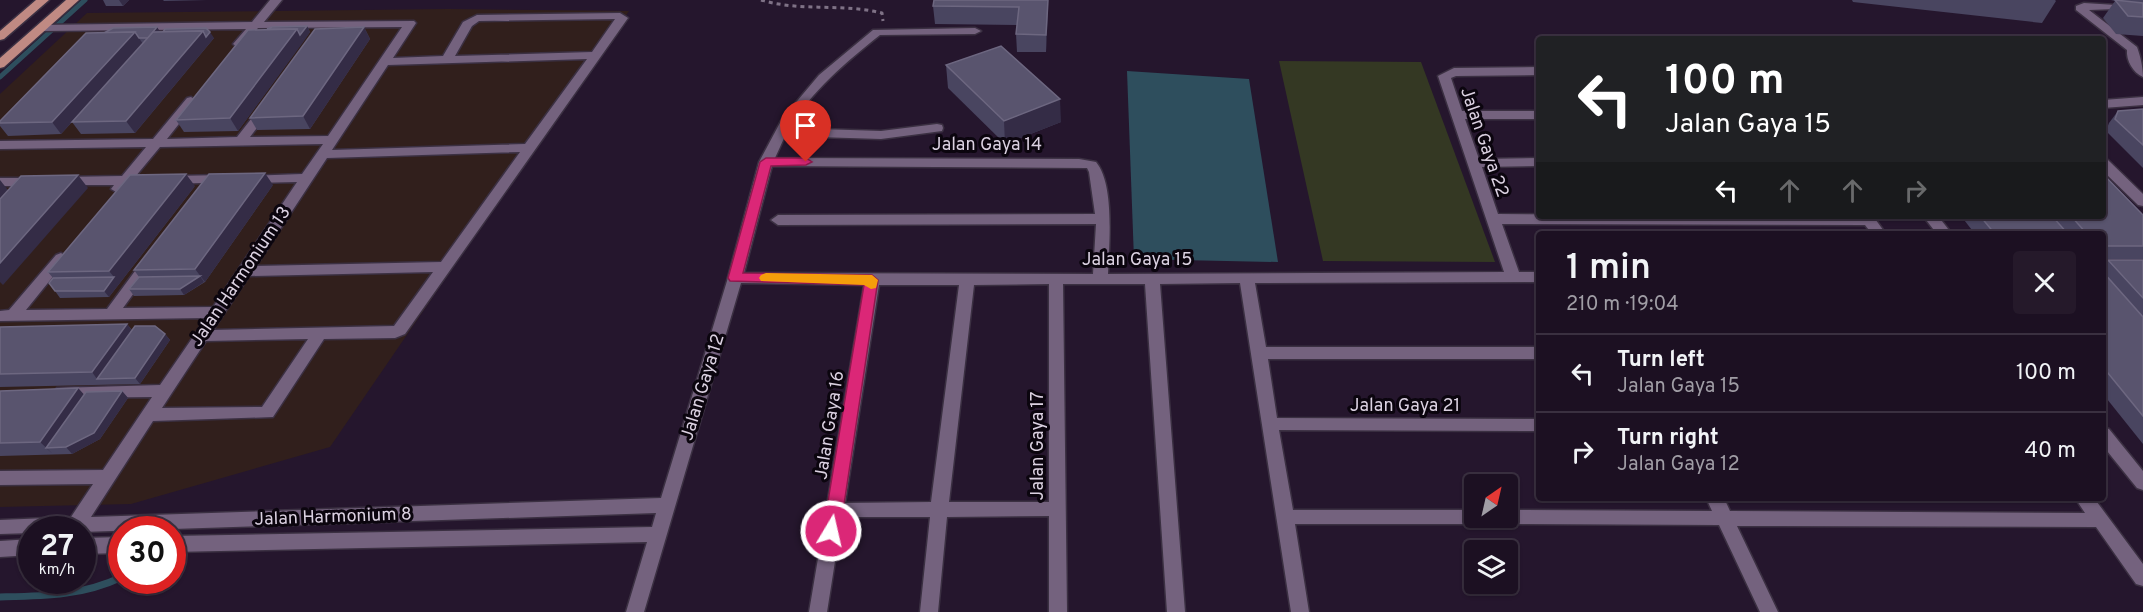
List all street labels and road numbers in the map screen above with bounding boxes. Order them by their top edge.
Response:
street label: Jalan Gaya 22 [1454,84,1513,201]
street label: Jalan Gaya 14 [932,134,1042,157]
street label: Jalan Harmonium 13 [186,202,297,351]
street label: Jalan Gaya 15 [1082,249,1192,272]
street label: Jalan Gaya 12 [676,331,731,444]
street label: Jalan Gaya 16 [811,369,850,481]
street label: Jalan Gaya 17 [1027,392,1050,500]
street label: Jalan Gaya 21 [1350,395,1460,418]
street label: Jalan Harmonium 8 [254,503,412,532]

